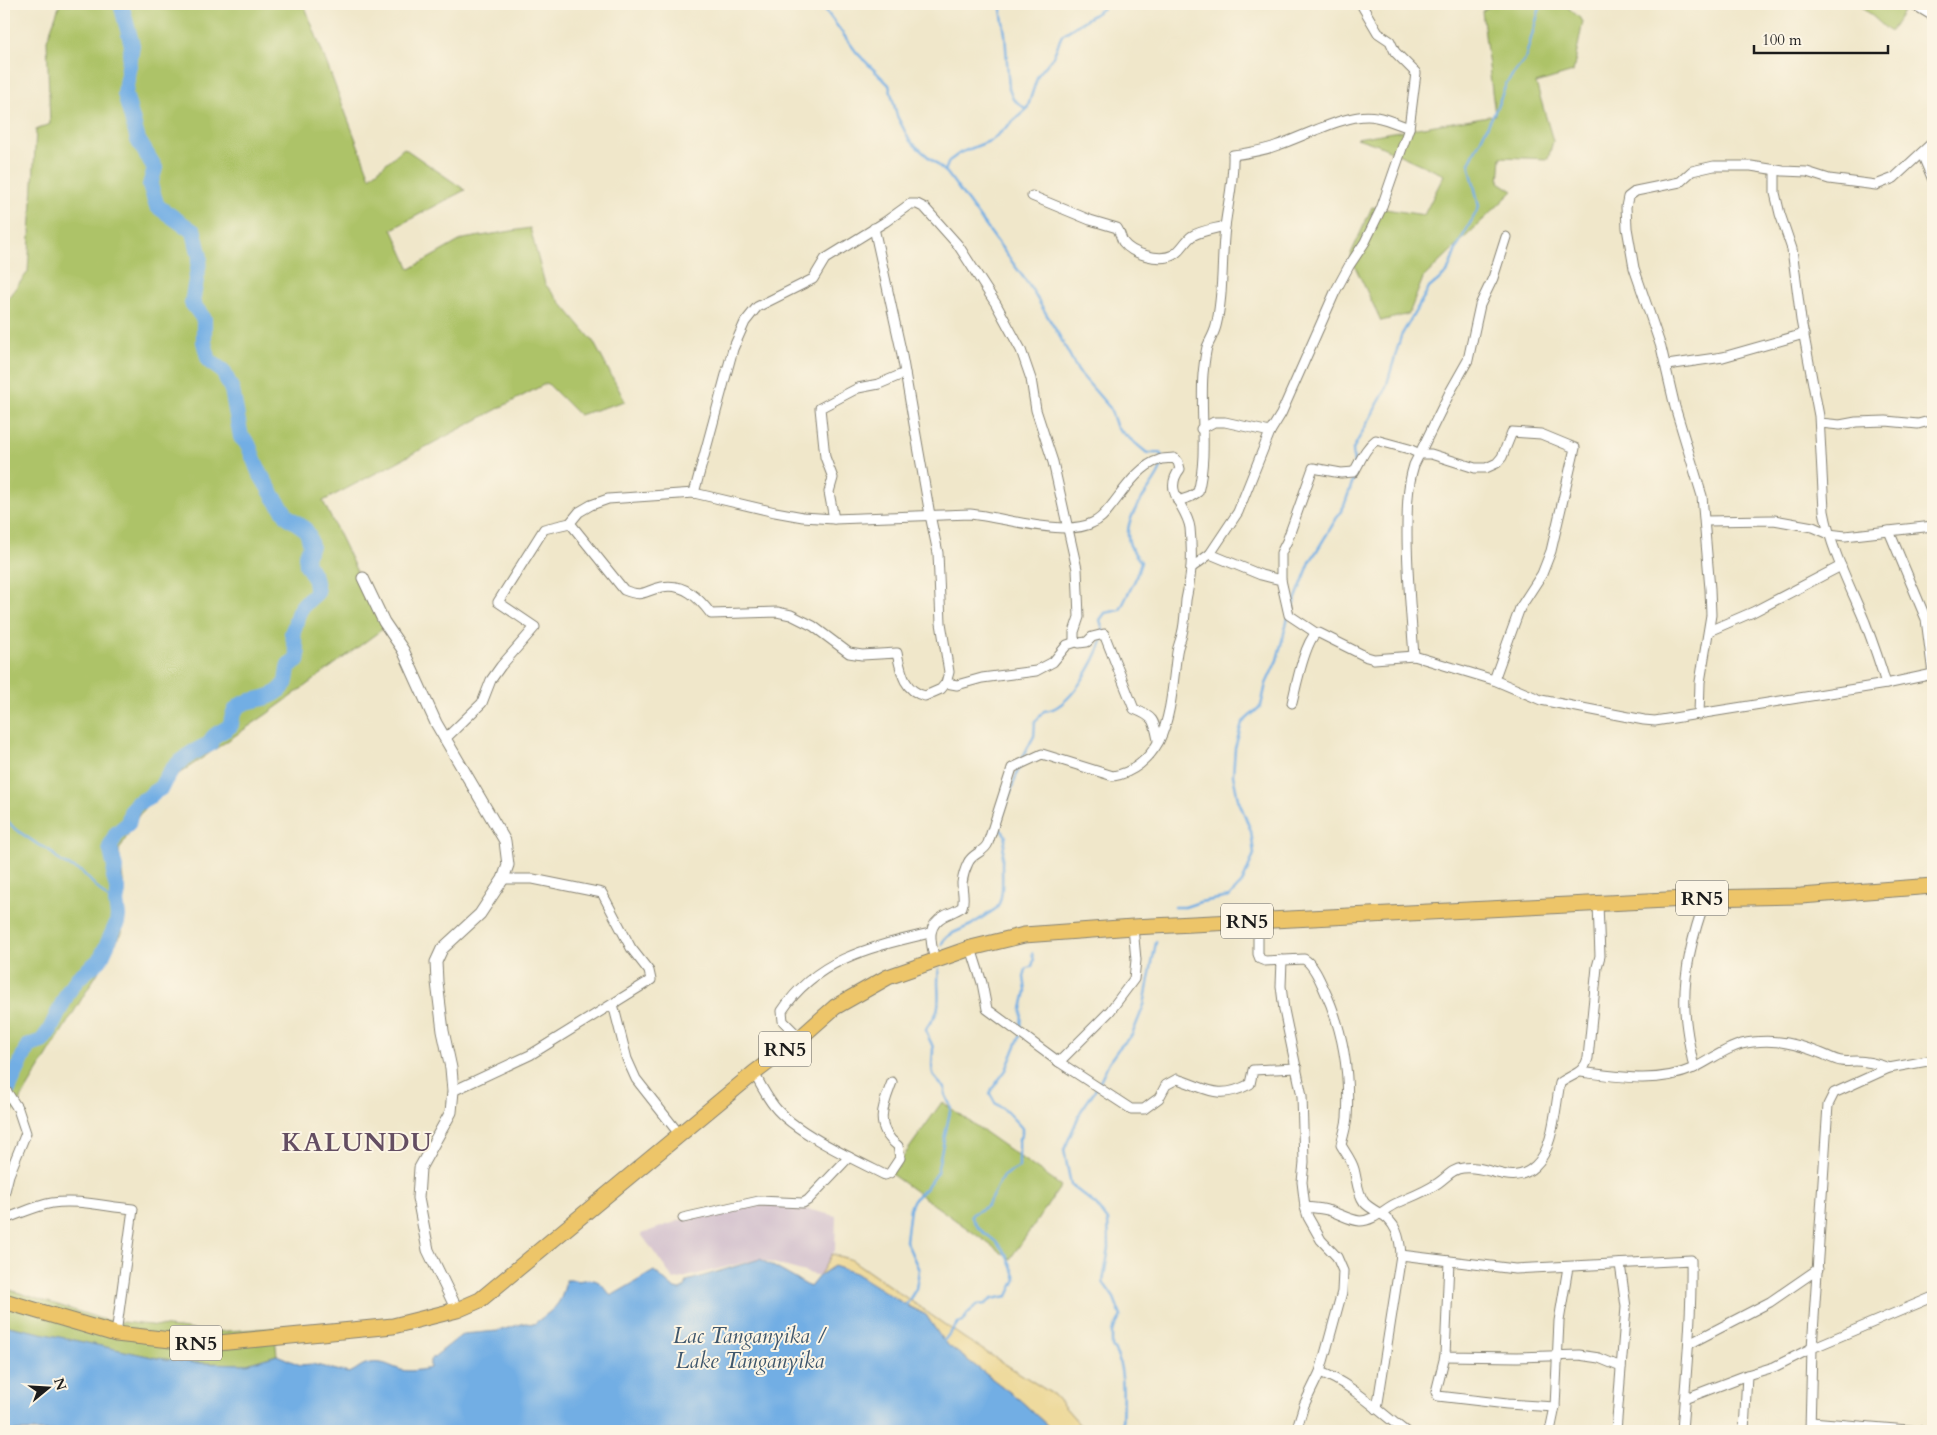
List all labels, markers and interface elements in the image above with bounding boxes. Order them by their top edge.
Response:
scale bar [1754,22,1888,54]
text: 100 m [1762,30,1802,50]
road number: RN5 [1676,880,1728,916]
road number: RN5 [1221,904,1273,938]
road number: RN5 [759,1032,811,1066]
district label: KALUNDU [281,1125,433,1160]
water label: Lac Tanganyika / Lake Tanganyika [673,1321,828,1376]
road number: RN5 [170,1326,222,1360]
north arrow [22,1362,72,1412]
text: N [49,1375,71,1393]

